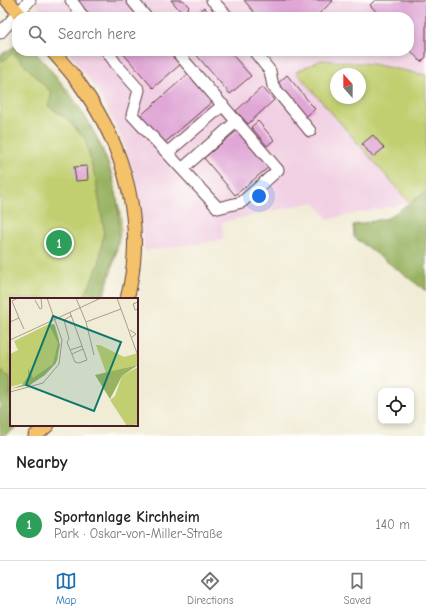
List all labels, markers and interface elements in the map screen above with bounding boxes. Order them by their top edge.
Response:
search box [12,12,414,56]
icon: search [26,23,48,45]
text: Search here [58,25,136,43]
north arrow [330,68,366,104]
your location [249,186,269,206]
pin: 1 [46,228,72,258]
inset map [10,298,138,426]
map controls [378,388,414,424]
button: locate [378,388,414,424]
text: Nearby [16,453,67,472]
text: Sportanlage Kirchheim [54,508,200,526]
text: 1 [26,517,32,532]
text: 140 m [376,517,410,532]
text: Park · Oskar-von-Miller-Straße [54,526,222,541]
tab: Map [55,570,77,607]
tab: Directions [187,570,234,607]
tab: Saved [344,570,371,607]

